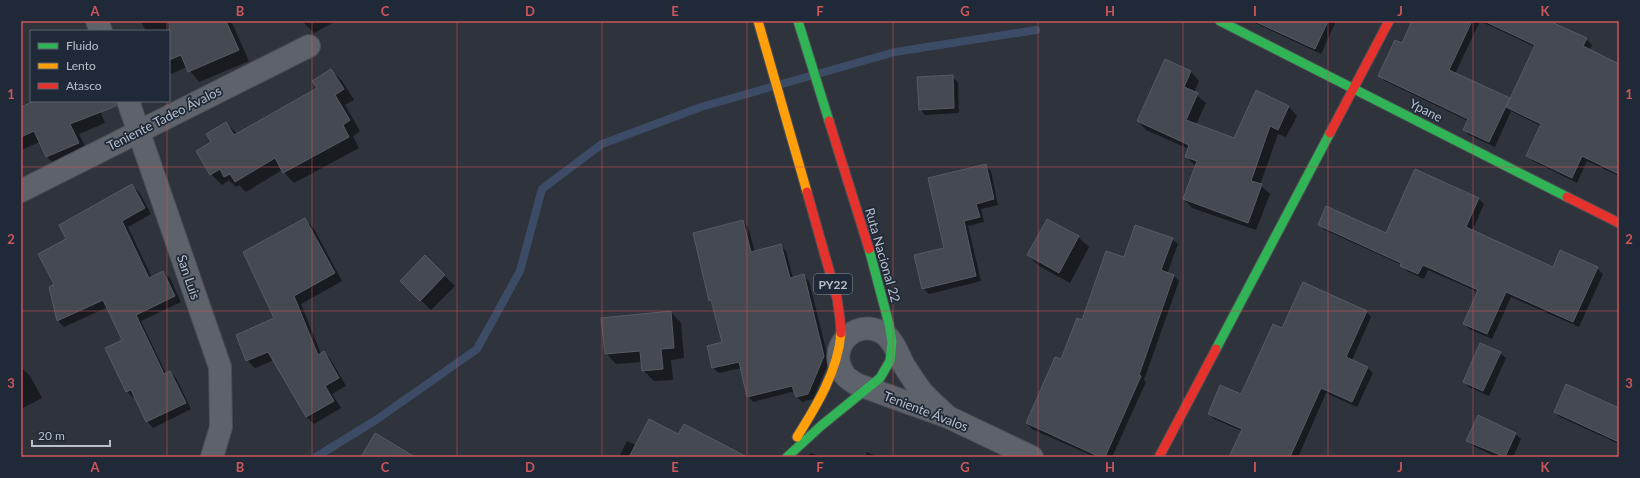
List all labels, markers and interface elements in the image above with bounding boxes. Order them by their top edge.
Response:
text: A [89,3,100,19]
text: B [236,3,245,19]
text: C [381,3,390,19]
text: D [525,3,535,19]
text: E [671,3,679,19]
text: F [816,3,824,19]
text: G [960,3,970,19]
text: H [1105,3,1115,19]
text: I [1253,3,1257,19]
text: J [1397,3,1403,19]
text: K [1541,3,1551,19]
legend [30,30,170,102]
text: Fluido [66,38,99,53]
text: Lento [66,58,96,73]
text: Atasco [66,78,102,93]
street label: Teniente Tadeo Ávalos [104,82,224,154]
text: 1 [7,86,15,102]
text: 1 [1625,86,1633,102]
street label: Ypane [1407,95,1445,125]
street label: Ruta Nacional 22 [862,206,904,304]
text: 2 [7,231,15,247]
text: 2 [1625,231,1633,247]
street label: San Luis [174,253,204,302]
road number: PY22 [814,274,852,294]
text: 3 [7,375,15,391]
text: 3 [1625,375,1633,391]
street label: Teniente Ávalos [882,388,971,435]
scale bar [32,422,110,448]
text: 20 m [38,428,65,443]
text: A [89,459,100,475]
text: B [236,459,245,475]
text: C [381,459,390,475]
text: D [525,459,535,475]
text: E [671,459,679,475]
text: F [816,459,824,475]
text: G [960,459,970,475]
text: H [1105,459,1115,475]
text: I [1253,459,1257,475]
text: J [1397,459,1403,475]
text: K [1541,459,1551,475]

